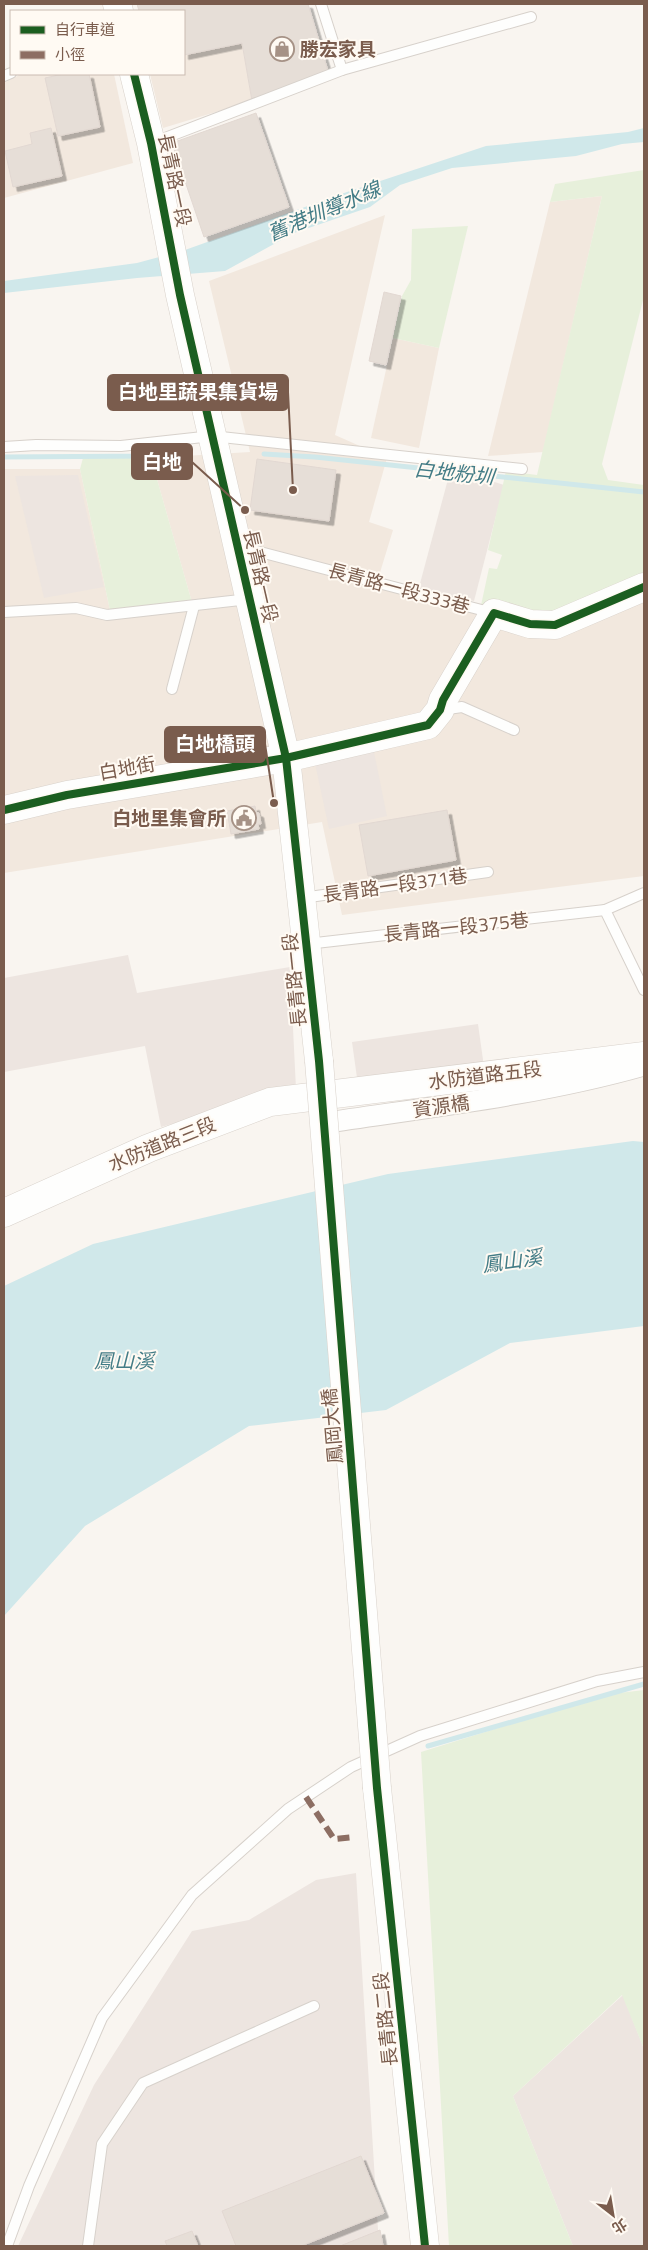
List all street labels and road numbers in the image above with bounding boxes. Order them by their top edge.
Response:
street label: 長青路一段 [151,130,200,229]
street label: 長青路一段 [237,526,286,625]
street label: 長青路一段333巷 [325,555,473,620]
street label: 白地街 [96,748,158,787]
street label: 長青路一段371巷 [321,860,469,909]
street label: 長青路一段375巷 [382,904,530,949]
street label: 長青路一段 [274,931,313,1029]
street label: 水防道路五段 [427,1053,543,1096]
street label: 資源橋 [411,1087,471,1124]
street label: 水防道路三段 [104,1109,220,1178]
street label: 鳳岡大橋 [314,1387,349,1465]
street label: 長青路二段 [365,1970,404,2068]

